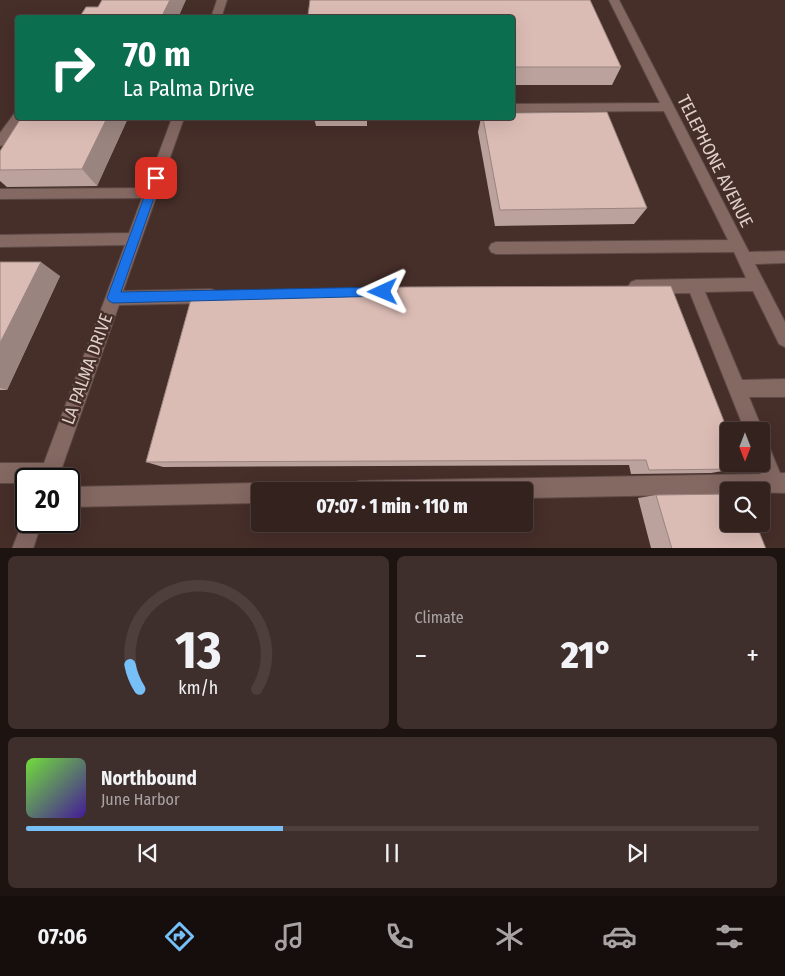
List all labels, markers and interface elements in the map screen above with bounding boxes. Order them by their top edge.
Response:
text: 70 m [123,33,191,75]
icon: right [40,35,105,100]
text: La Palma Drive [123,75,255,102]
street label: TELEPHONE AVENUE [672,91,758,231]
pin [135,157,177,199]
icon: arrive [142,164,170,192]
position arrow [356,265,408,317]
street label: LA PALMA DRIVE [57,311,117,427]
north arrow [720,422,770,472]
map controls [720,422,770,532]
speed limit sign: 20 [15,468,80,533]
button: search [720,482,770,532]
text: 07:07 · 1 min · 110 m [316,495,468,518]
text: Climate [415,608,464,627]
text: 13 [175,619,222,682]
text: 21° [561,632,612,678]
text: − [415,639,427,672]
text: + [746,639,759,672]
text: km/h [178,677,218,699]
text: Northbound [101,767,197,790]
text: June Harbor [101,790,179,809]
icon: previous [134,839,162,867]
icon: pause [378,839,406,867]
icon: next [623,839,651,867]
icon: directions [162,919,197,954]
icon: music [272,919,307,954]
icon: phone [382,919,417,954]
icon: climate [492,919,527,954]
icon: car [602,919,637,954]
icon: filters [712,919,747,954]
text: 07:06 [38,923,87,950]

